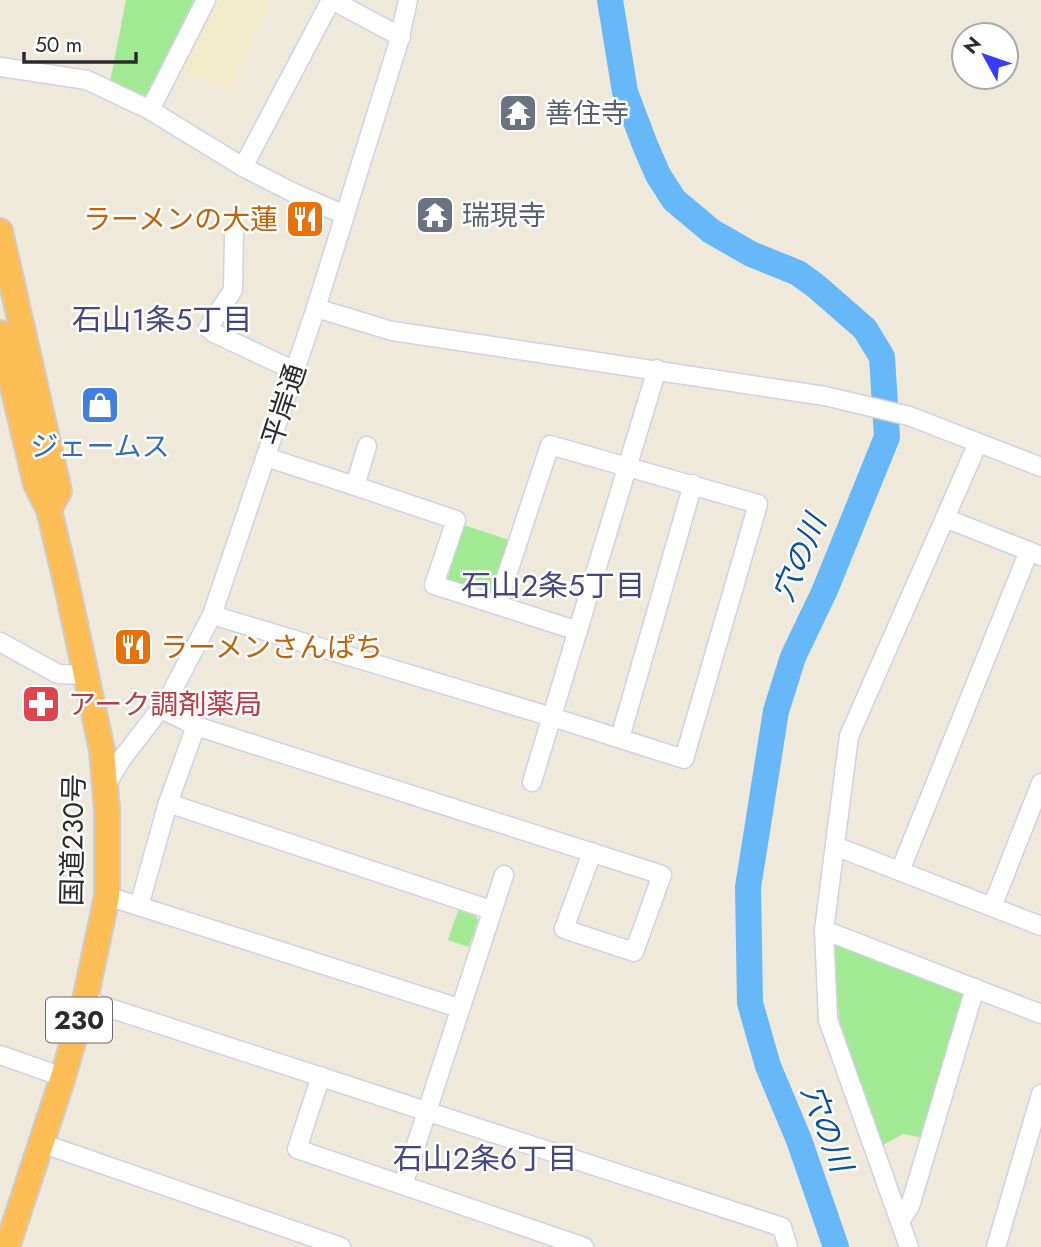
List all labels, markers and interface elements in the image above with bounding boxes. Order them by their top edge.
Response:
scale bar [24,21,136,65]
north arrow [950,21,1020,91]
text: 50 m [35,30,82,60]
text: N [957,31,988,60]
temple icon: 善住寺 [497,92,539,134]
place label: 善住寺 [545,93,629,134]
temple icon: 瑞現寺 [414,194,456,236]
place label: 瑞現寺 [462,195,546,236]
restaurant icon: ラーメンの大蓮 [284,198,326,240]
place label: ラーメンの大蓮 [83,199,278,240]
district label: 石山1条5丁目 [72,298,252,341]
street label: 平岸通 [252,359,316,451]
shop icon: ジェームス [79,384,121,426]
place label: ジェームス [30,426,170,467]
water label: 穴の川 [762,505,838,608]
district label: 石山2条5丁目 [461,564,645,607]
restaurant icon: ラーメンさんぱち [112,626,154,668]
place label: ラーメンさんぱち [160,627,383,668]
pharmacy icon: アーク調剤薬局 [20,683,62,725]
place label: アーク調剤薬局 [68,684,262,725]
street label: 国道230号 [51,774,95,906]
road number: 230 [46,998,112,1042]
water label: 穴の川 [791,1078,864,1181]
district label: 石山2条6丁目 [393,1137,577,1180]

